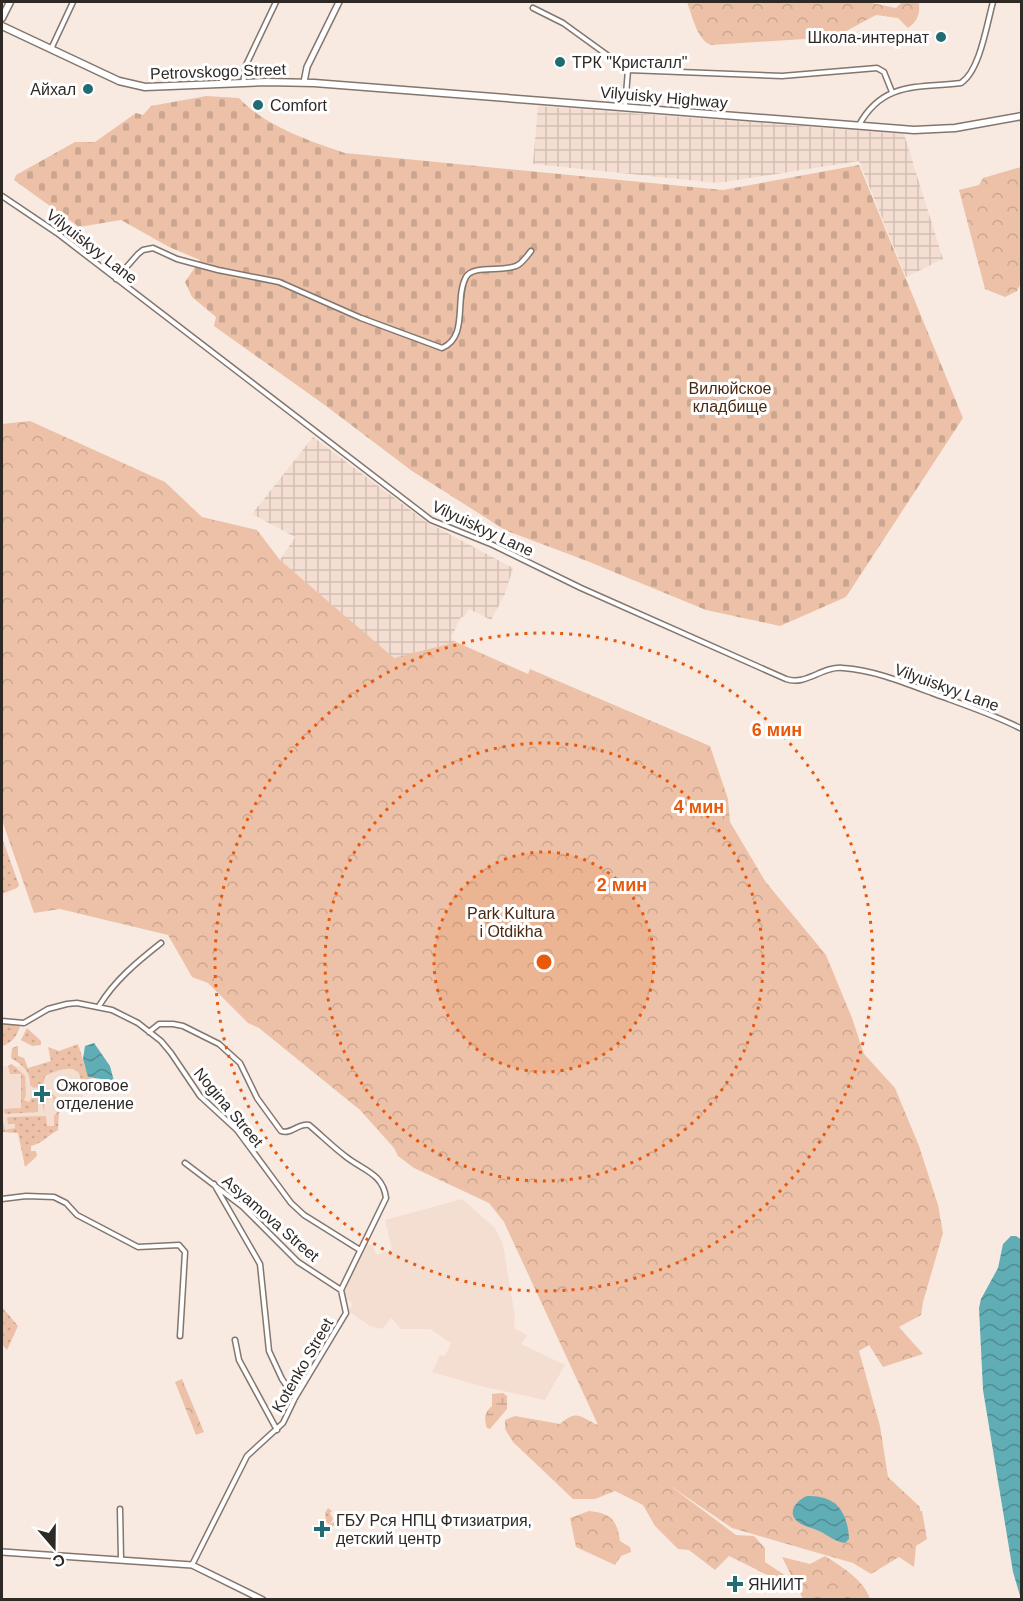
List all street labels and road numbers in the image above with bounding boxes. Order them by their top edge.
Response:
street label: Petrovskogo Street [150,61,287,82]
street label: Vilyuisky Highway [600,83,728,112]
street label: Vilyuiskyy Lane [43,206,140,287]
street label: Vilyuiskyy Lane [429,498,536,559]
street label: Vilyuiskyy Lane [892,661,1002,714]
street label: Nogina Street [191,1064,267,1151]
street label: Asyamova Street [219,1172,323,1265]
street label: Kotenko Street [269,1315,337,1415]

